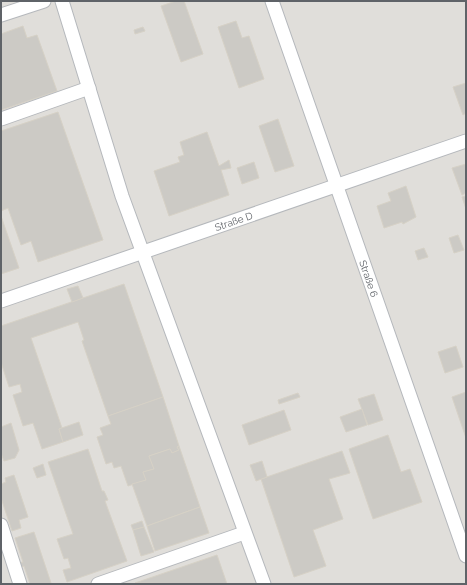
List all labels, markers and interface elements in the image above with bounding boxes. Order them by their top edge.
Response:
street label: Straße D [213,209,254,233]
street label: Straße 6 [358,259,381,298]

